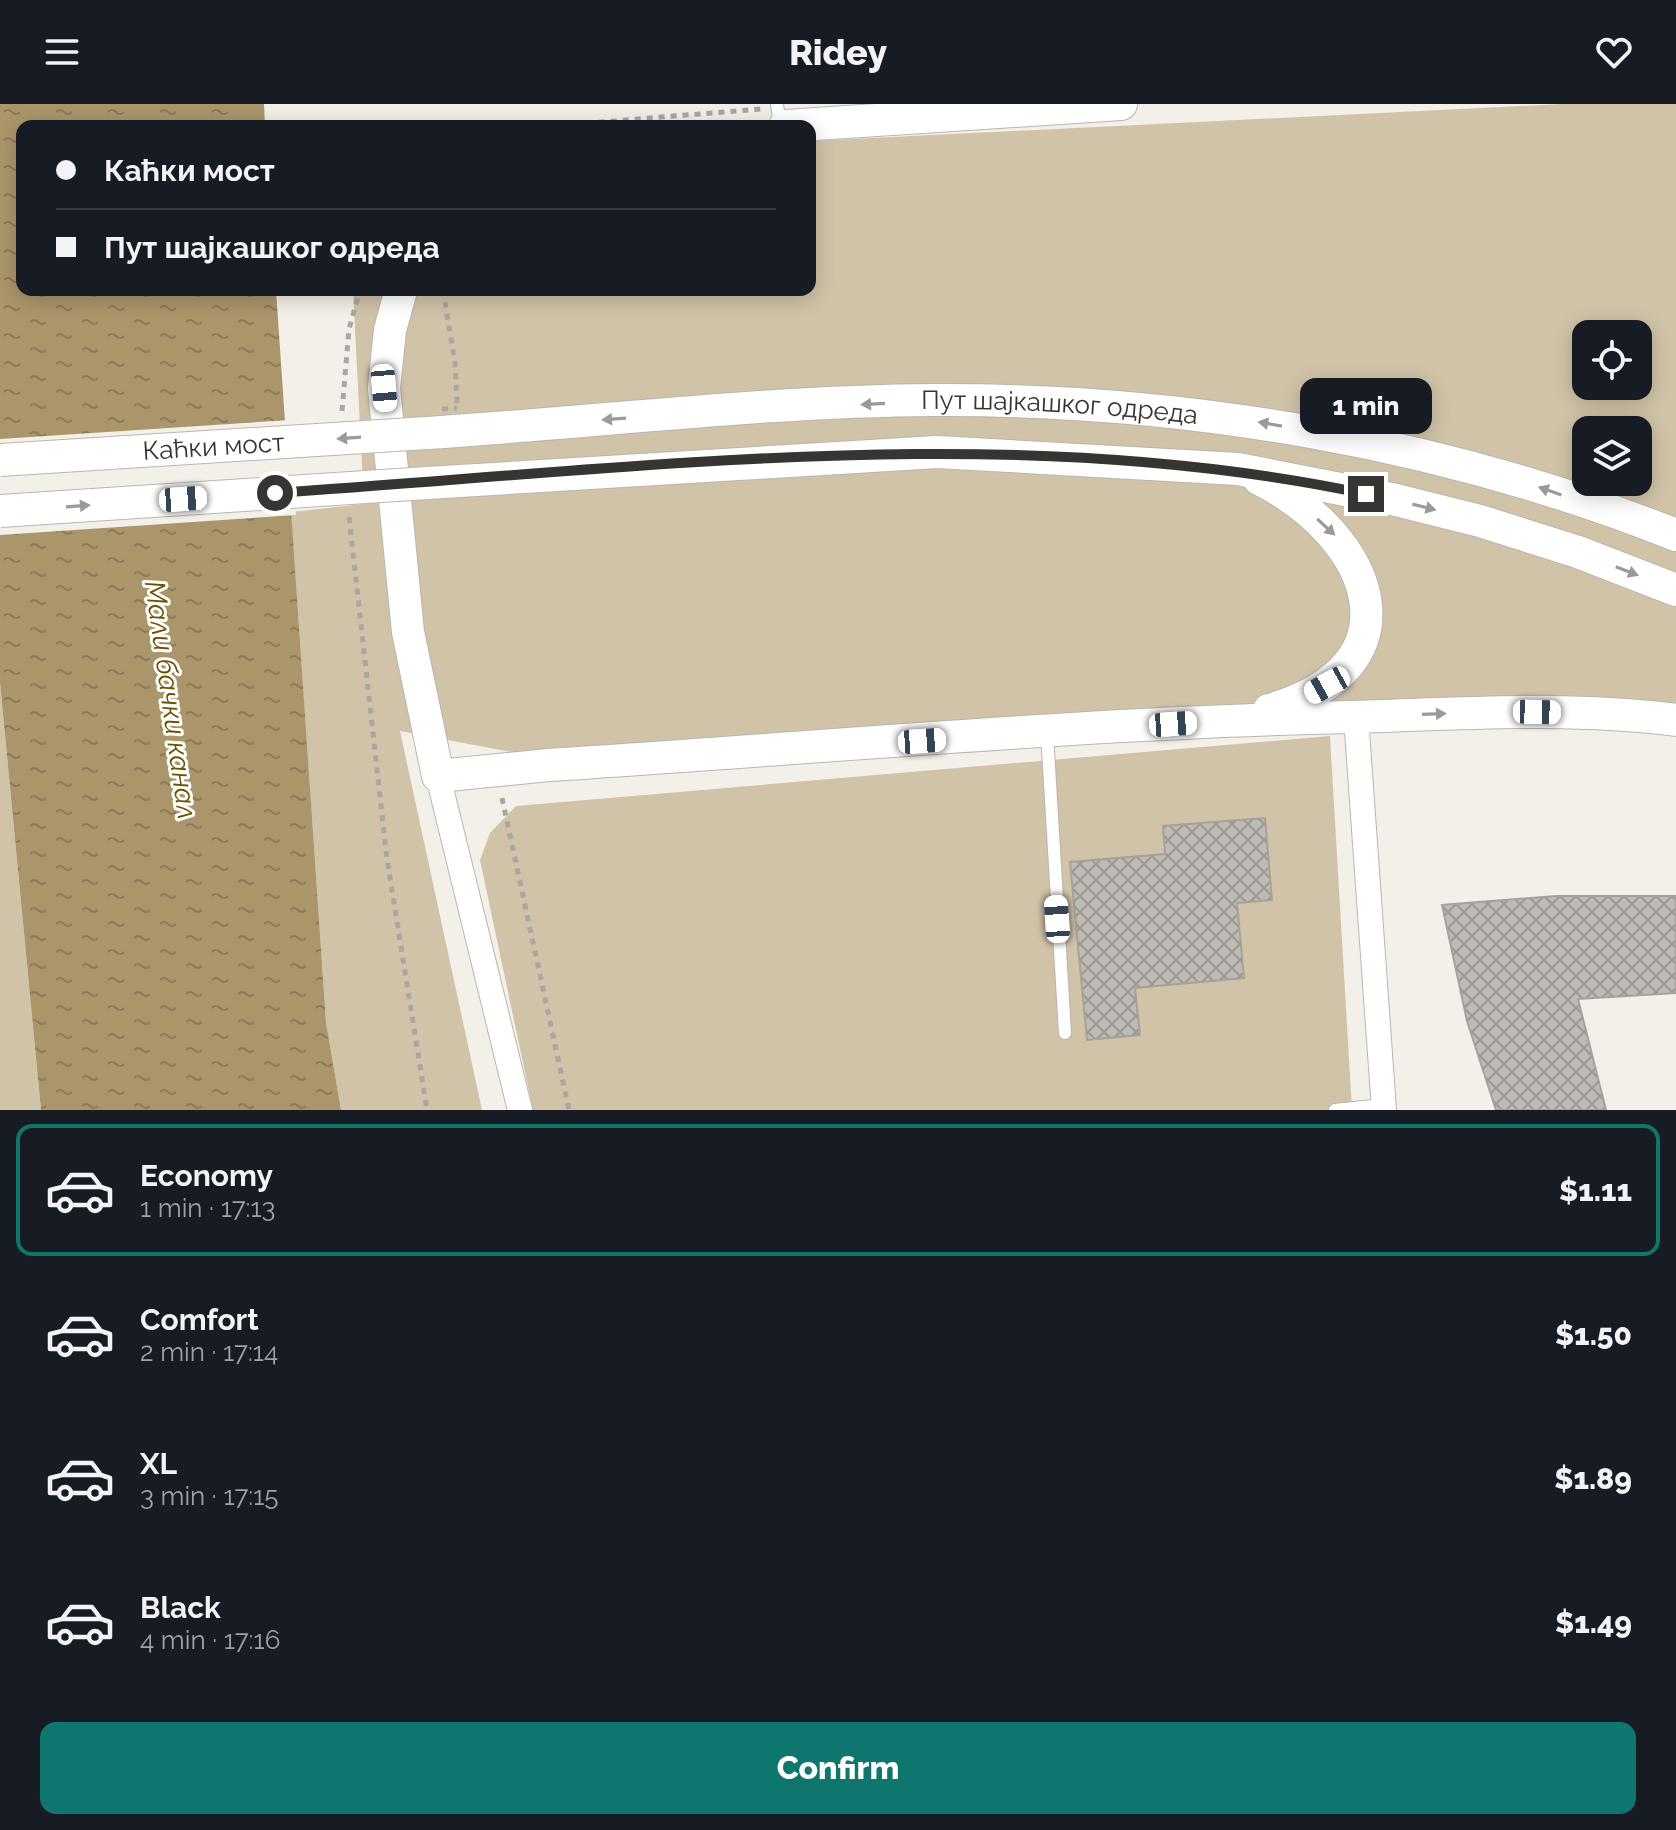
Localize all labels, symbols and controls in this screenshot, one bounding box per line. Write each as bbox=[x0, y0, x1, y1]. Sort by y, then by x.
icon: menu bbox=[40, 30, 84, 74]
icon: heart bbox=[1592, 30, 1636, 74]
text: Ridey bbox=[789, 31, 887, 73]
text: Каћки мост bbox=[104, 153, 275, 188]
text: Пут шајкашког одреда bbox=[104, 230, 440, 265]
map controls bbox=[1572, 320, 1652, 496]
button: locate bbox=[1572, 320, 1652, 400]
car bbox=[370, 363, 398, 413]
callout: 1 min bbox=[1300, 378, 1432, 434]
street label: Пут шајкашког одреда bbox=[921, 385, 1200, 430]
text: 1 min bbox=[1333, 391, 1399, 421]
one-way arrow bbox=[860, 397, 885, 410]
one-way arrow bbox=[601, 413, 626, 426]
button: layers bbox=[1572, 416, 1652, 496]
one-way arrow bbox=[1257, 417, 1282, 430]
street label: Каћки мост bbox=[142, 427, 285, 466]
one-way arrow bbox=[336, 432, 361, 445]
route start bbox=[257, 475, 293, 511]
route end bbox=[1348, 476, 1384, 512]
one-way arrow bbox=[1537, 484, 1561, 496]
car bbox=[158, 485, 208, 513]
one-way arrow bbox=[66, 499, 91, 512]
one-way arrow bbox=[1412, 502, 1437, 514]
one-way arrow bbox=[1316, 517, 1335, 535]
one-way arrow bbox=[1615, 565, 1639, 578]
water label: Мали бачки канал bbox=[138, 579, 204, 821]
car bbox=[1300, 663, 1354, 707]
car bbox=[1513, 700, 1561, 724]
one-way arrow bbox=[1422, 708, 1447, 721]
car bbox=[1148, 710, 1198, 738]
car bbox=[897, 727, 947, 755]
car bbox=[1043, 894, 1071, 944]
icon: car bbox=[44, 1154, 116, 1226]
text: Economy bbox=[140, 1158, 273, 1193]
text: $1.11 bbox=[1559, 1173, 1632, 1208]
text: 1 min · 17:13 bbox=[140, 1193, 275, 1223]
icon: car bbox=[44, 1298, 116, 1370]
text: Comfort bbox=[140, 1302, 259, 1337]
text: $1.50 bbox=[1555, 1317, 1632, 1352]
text: 2 min · 17:14 bbox=[140, 1337, 278, 1367]
icon: car bbox=[44, 1442, 116, 1514]
text: XL bbox=[140, 1446, 177, 1481]
text: $1.89 bbox=[1554, 1461, 1632, 1496]
text: 3 min · 17:15 bbox=[140, 1481, 279, 1511]
icon: car bbox=[44, 1586, 116, 1658]
text: Black bbox=[140, 1590, 221, 1625]
text: $1.49 bbox=[1555, 1605, 1632, 1640]
text: 4 min · 17:16 bbox=[140, 1625, 280, 1655]
button: Confirm bbox=[40, 1722, 1636, 1814]

